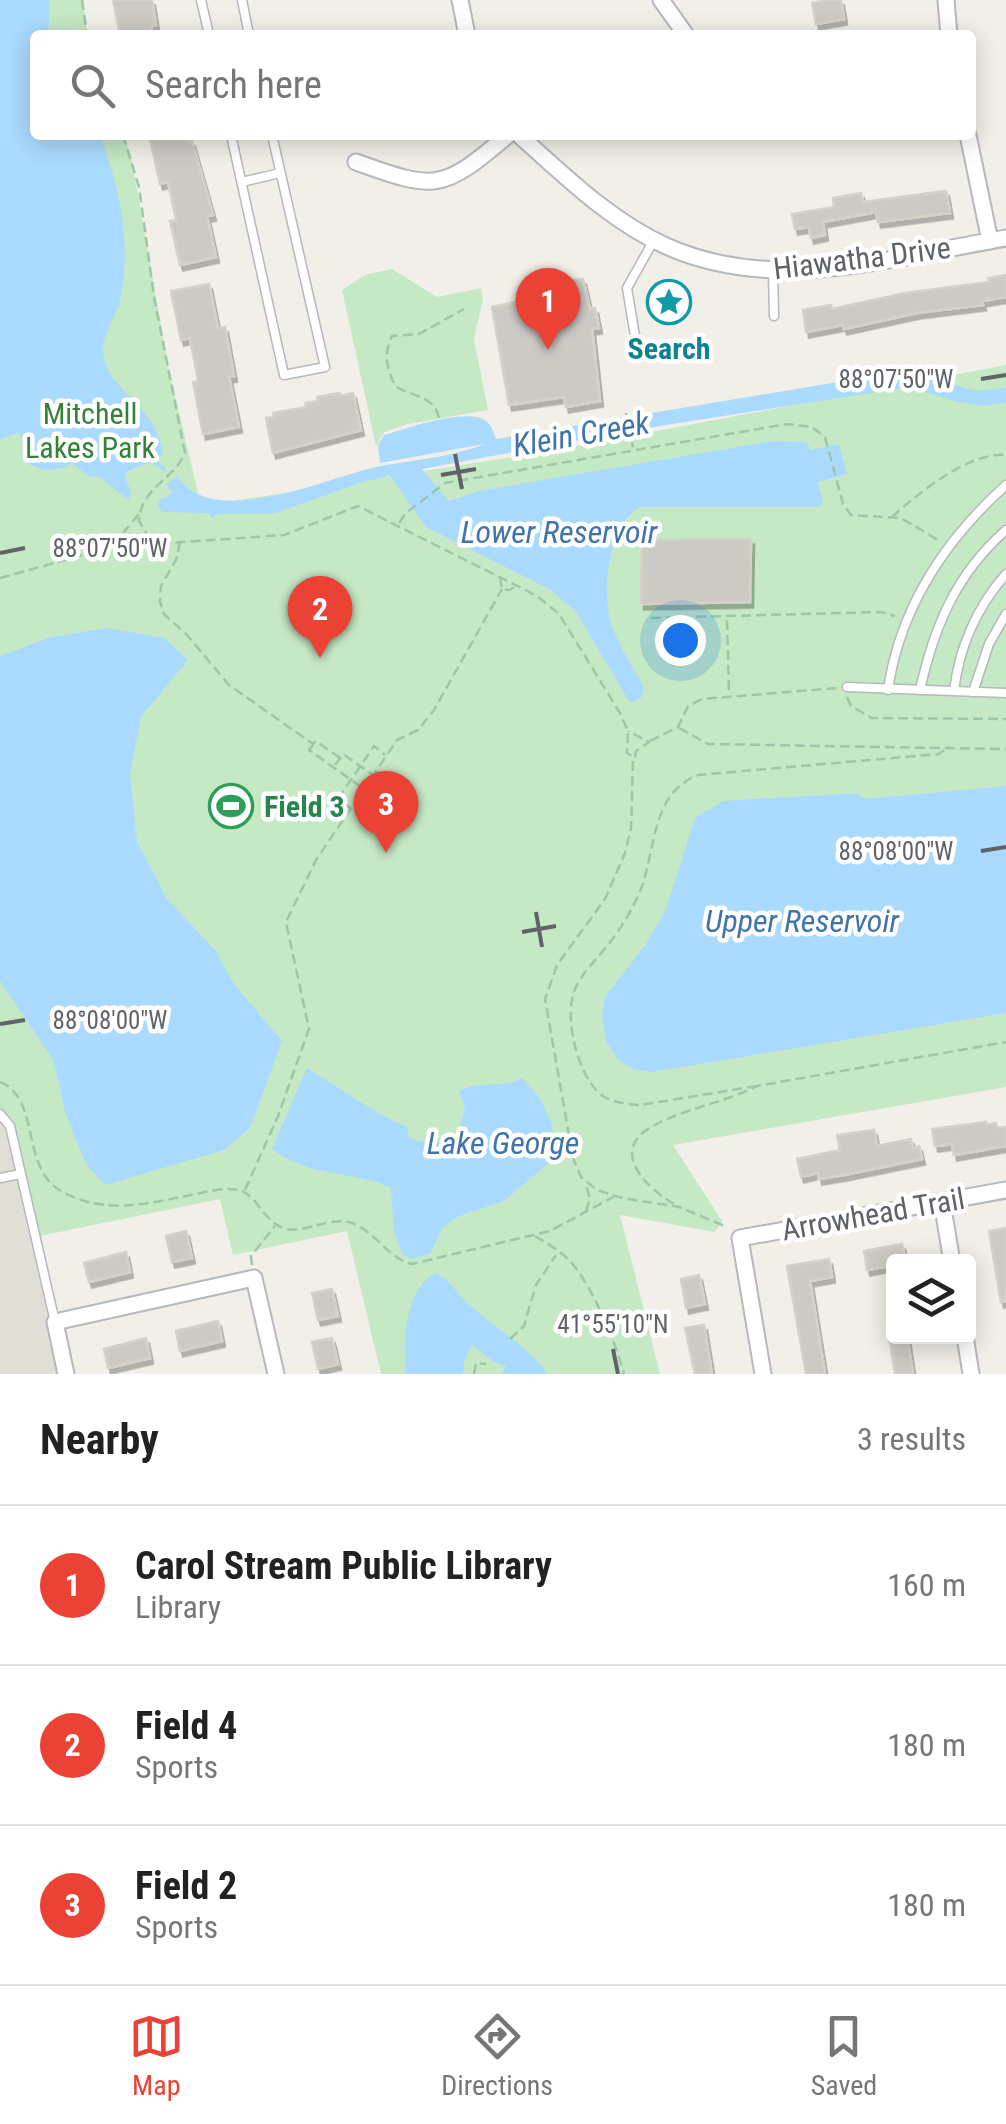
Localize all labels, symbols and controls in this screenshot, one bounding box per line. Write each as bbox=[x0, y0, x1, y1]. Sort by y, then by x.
search box bbox=[30, 30, 976, 140]
icon: search bbox=[65, 58, 120, 113]
text: Search here bbox=[145, 63, 322, 107]
street label: Hiawatha Drive bbox=[771, 230, 953, 286]
pin: 1 bbox=[516, 268, 580, 350]
place icon: Search bbox=[646, 279, 692, 325]
place label: Search bbox=[628, 331, 710, 366]
text: 88°07'50"W bbox=[839, 365, 953, 394]
park label: Mitchell Lakes Park bbox=[25, 396, 155, 465]
water label: Klein Creek bbox=[510, 403, 653, 465]
water label: Lower Reservoir bbox=[461, 513, 659, 551]
text: 88°07'50"W bbox=[53, 534, 167, 563]
pin: 2 bbox=[288, 576, 352, 658]
your location bbox=[655, 615, 706, 666]
pin: 3 bbox=[354, 770, 418, 853]
sports icon: Field 3 bbox=[208, 783, 254, 829]
place label: Field 3 bbox=[264, 789, 345, 824]
text: 88°08'00"W bbox=[839, 837, 953, 866]
water label: Upper Reservoir bbox=[705, 902, 901, 940]
text: 88°08'00"W bbox=[53, 1006, 167, 1035]
water label: Lake George bbox=[427, 1124, 579, 1162]
street label: Arrowhead Trail bbox=[779, 1181, 967, 1247]
map controls bbox=[886, 1254, 976, 1344]
button: layers bbox=[886, 1254, 976, 1344]
text: 41°55'10"N bbox=[557, 1310, 669, 1339]
text: Nearby bbox=[40, 1415, 159, 1464]
text: 3 results bbox=[857, 1420, 966, 1458]
text: Carol Stream Public Library bbox=[135, 1544, 552, 1588]
text: 1 bbox=[64, 1566, 81, 1604]
text: 160 m bbox=[887, 1566, 966, 1604]
text: Library bbox=[135, 1588, 221, 1626]
text: Field 4 bbox=[135, 1704, 237, 1748]
text: 2 bbox=[64, 1726, 81, 1764]
text: 180 m bbox=[887, 1726, 966, 1764]
text: Sports bbox=[135, 1748, 218, 1786]
text: Field 2 bbox=[135, 1864, 237, 1908]
text: 3 bbox=[64, 1886, 81, 1924]
text: 180 m bbox=[887, 1886, 966, 1924]
text: Sports bbox=[135, 1908, 218, 1946]
tab: Map bbox=[129, 2009, 184, 2102]
tab: Directions bbox=[441, 2009, 553, 2102]
tab: Saved bbox=[811, 2009, 877, 2102]

